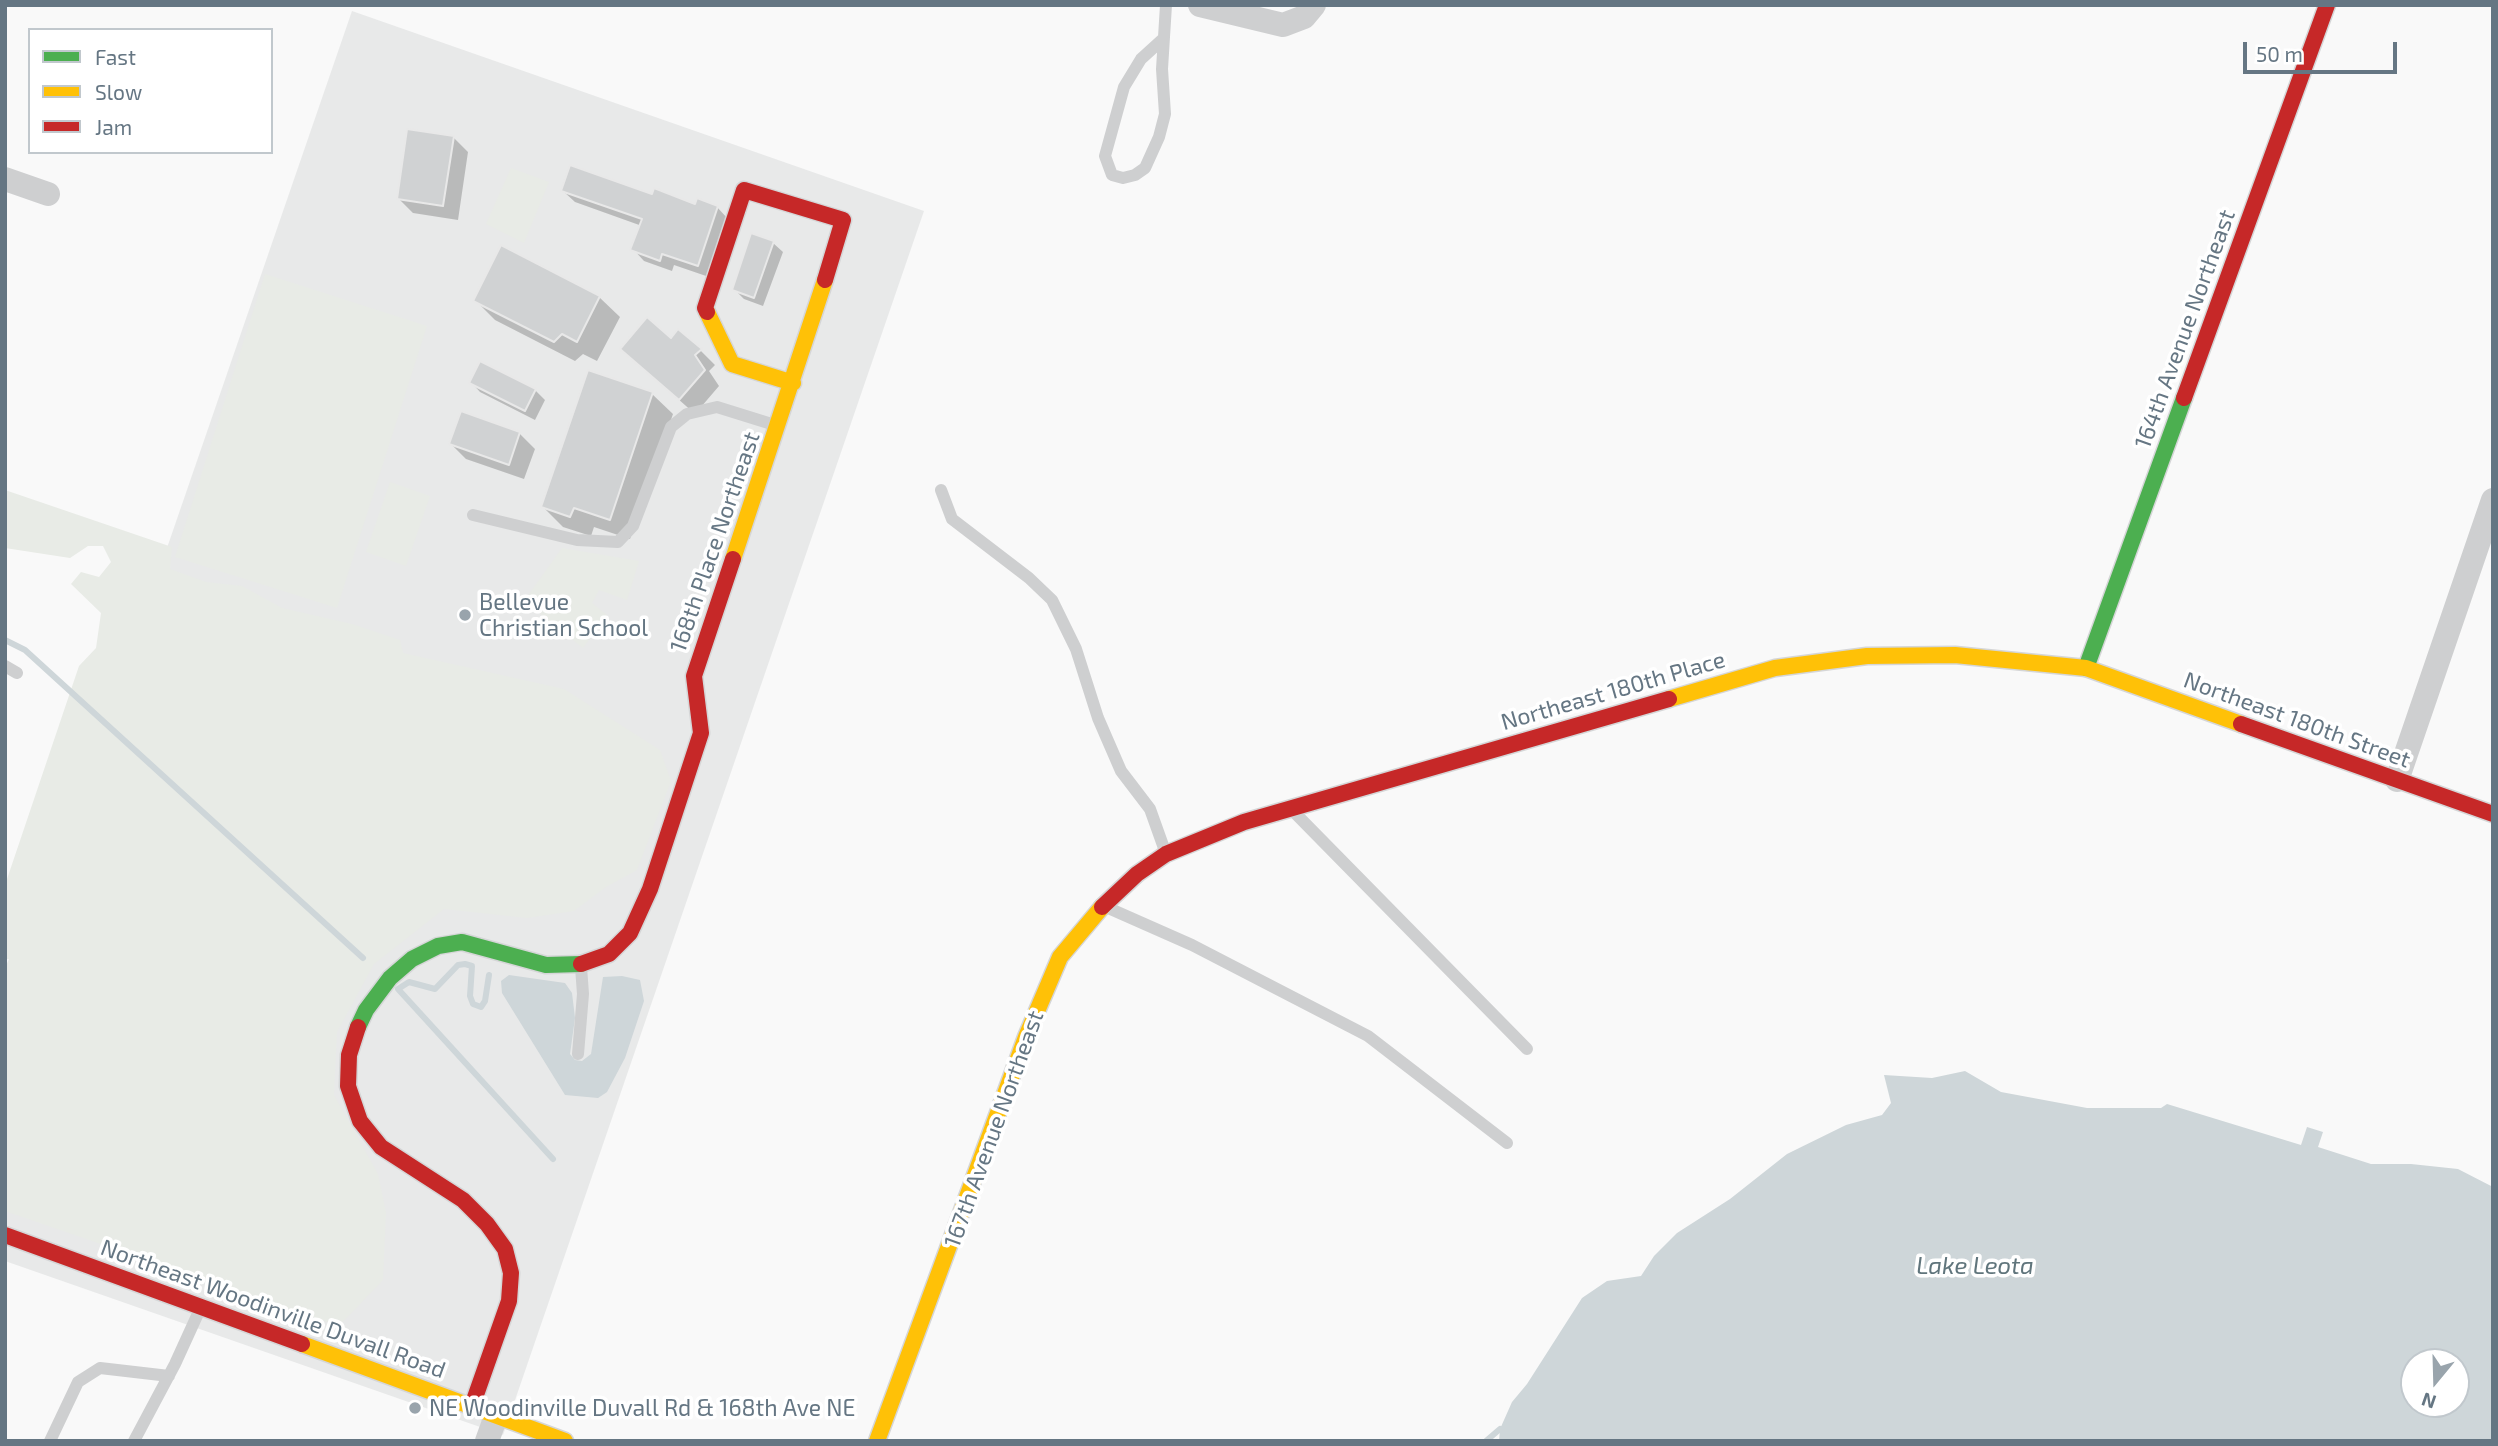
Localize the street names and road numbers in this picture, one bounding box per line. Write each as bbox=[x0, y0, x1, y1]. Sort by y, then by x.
street label: 164th Avenue Northeast bbox=[2129, 206, 2241, 452]
street label: 168th Place Northeast bbox=[664, 428, 766, 656]
street label: Northeast 180th Place bbox=[1498, 646, 1728, 736]
street label: Northeast 180th Street bbox=[2180, 666, 2414, 774]
street label: 167th Avenue Northeast bbox=[938, 1007, 1050, 1251]
street label: Northeast Woodinville Duvall Road bbox=[97, 1234, 449, 1384]

